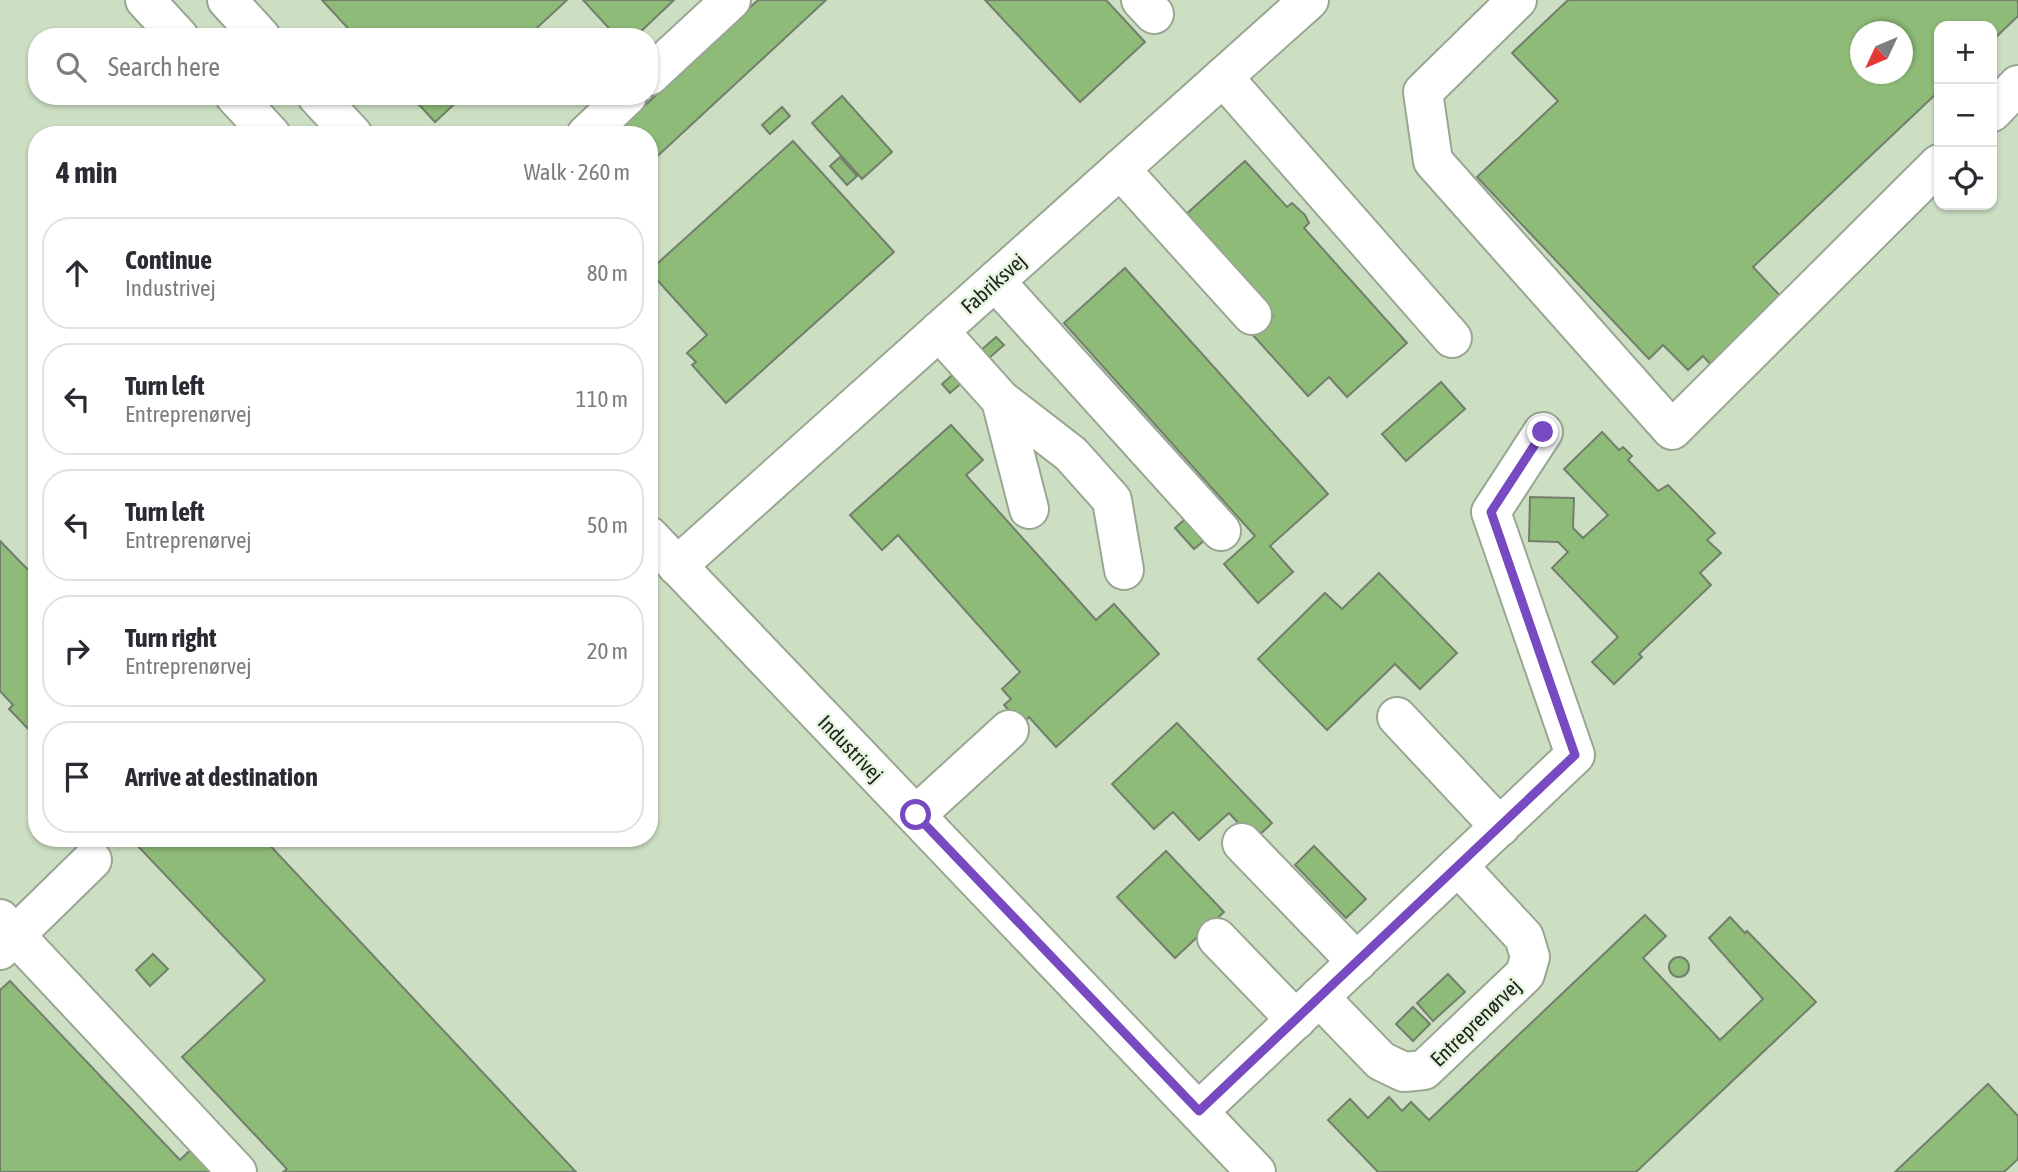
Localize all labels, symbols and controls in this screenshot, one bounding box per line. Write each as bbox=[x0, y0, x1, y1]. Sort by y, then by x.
north arrow bbox=[1850, 21, 1913, 84]
map controls bbox=[1934, 21, 1997, 210]
button: + bbox=[1934, 21, 1997, 84]
search box bbox=[28, 28, 658, 105]
icon: search bbox=[52, 48, 90, 86]
text: Search here bbox=[108, 52, 220, 82]
button: − bbox=[1934, 84, 1997, 147]
button: locate bbox=[1934, 147, 1997, 210]
text: 4 min bbox=[56, 155, 117, 189]
text: Walk · 260 m bbox=[524, 159, 630, 185]
text: Continue bbox=[125, 245, 212, 275]
street label: Fabriksvej bbox=[956, 248, 1030, 318]
icon: ahead bbox=[58, 254, 96, 292]
text: 80 m bbox=[587, 260, 628, 286]
text: Industrivej bbox=[125, 275, 216, 301]
text: Turn left bbox=[125, 371, 205, 401]
icon: left bbox=[58, 380, 96, 418]
text: 110 m bbox=[576, 386, 628, 412]
text: Entreprenørvej bbox=[125, 401, 252, 427]
route end bbox=[1527, 416, 1558, 447]
text: Turn left bbox=[125, 497, 205, 527]
icon: left bbox=[58, 506, 96, 544]
text: 50 m bbox=[587, 512, 628, 538]
text: Entreprenørvej bbox=[125, 527, 252, 553]
text: Turn right bbox=[125, 623, 216, 653]
icon: right bbox=[58, 632, 96, 670]
text: 20 m bbox=[587, 638, 628, 664]
text: Entreprenørvej bbox=[125, 653, 252, 679]
street label: Industrivej bbox=[814, 710, 888, 786]
icon: arrive bbox=[58, 758, 96, 796]
text: Arrive at destination bbox=[125, 762, 318, 792]
route start bbox=[900, 799, 931, 830]
street label: Entreprenørvej bbox=[1425, 973, 1525, 1071]

